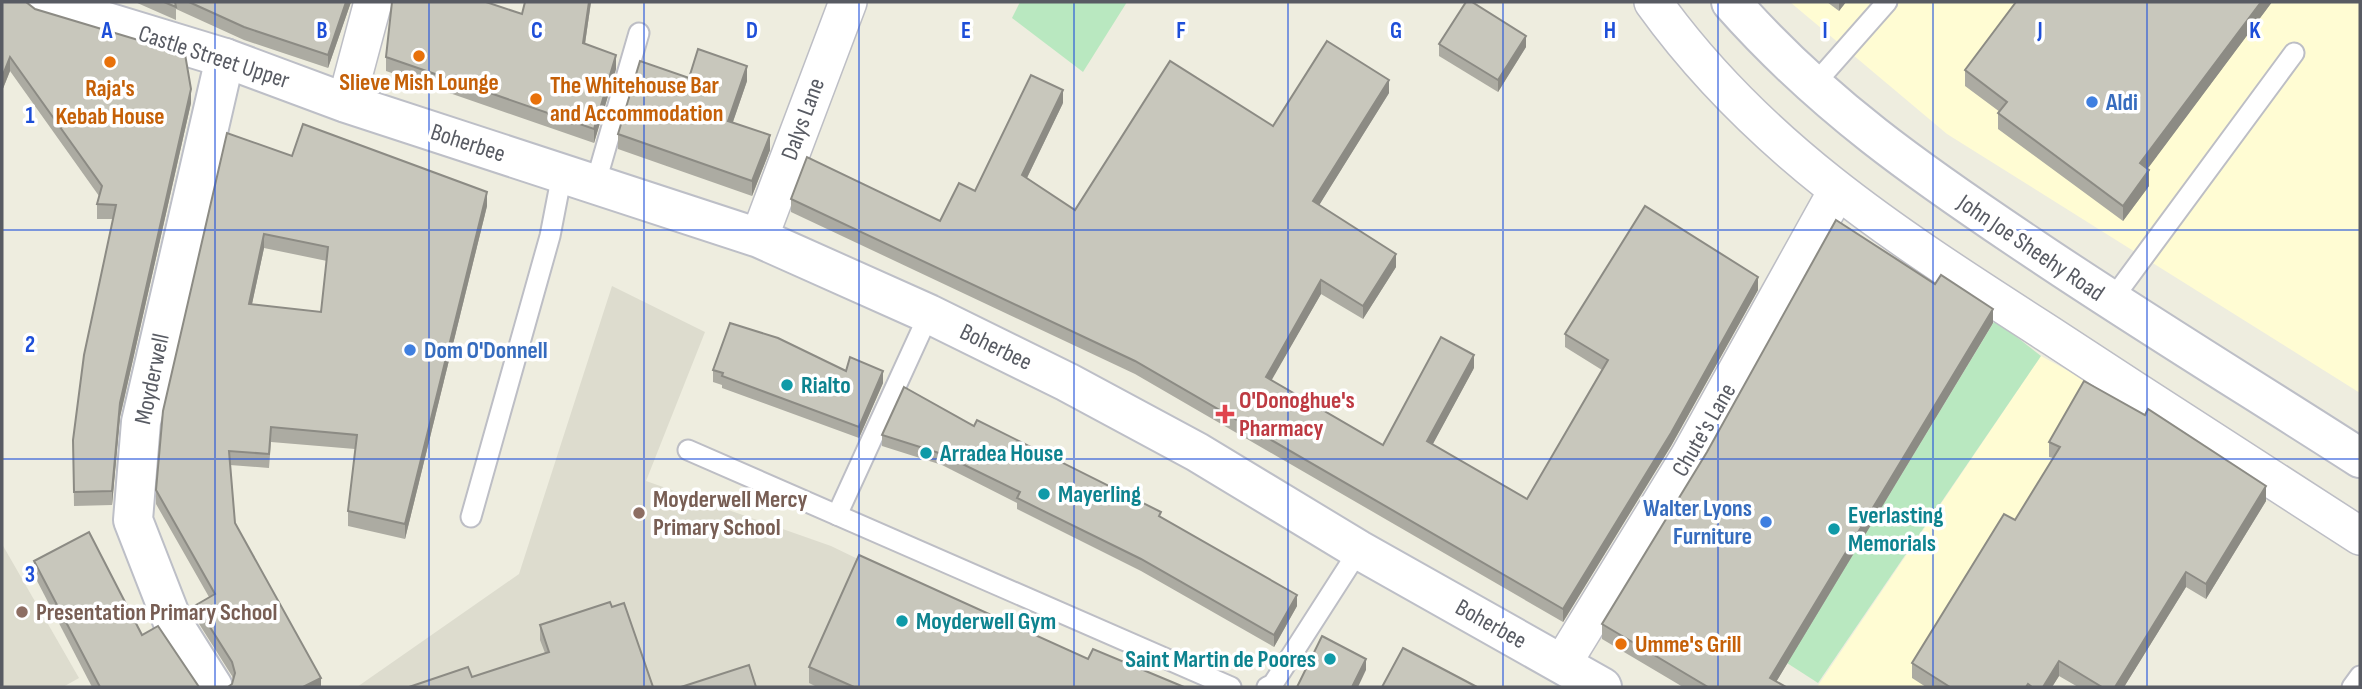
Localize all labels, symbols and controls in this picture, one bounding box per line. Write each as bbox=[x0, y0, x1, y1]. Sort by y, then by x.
text: A bbox=[101, 17, 114, 45]
text: B bbox=[317, 17, 328, 45]
text: C bbox=[531, 17, 543, 45]
text: D bbox=[746, 17, 758, 45]
text: E bbox=[961, 17, 971, 45]
text: F bbox=[1176, 17, 1186, 45]
text: G bbox=[1390, 17, 1402, 45]
text: H bbox=[1604, 17, 1616, 45]
text: I bbox=[1822, 17, 1828, 45]
text: J bbox=[2036, 17, 2043, 45]
text: K bbox=[2249, 17, 2261, 45]
street label: Castle Street Upper bbox=[135, 19, 293, 95]
marker: Slieve Mish Lounge bbox=[411, 48, 427, 64]
marker: Raja's Kebab House bbox=[102, 54, 118, 70]
place label: Slieve Mish Lounge bbox=[339, 68, 499, 97]
place label: The Whitehouse Bar and Accommodation bbox=[550, 71, 723, 128]
place label: Raja's Kebab House bbox=[55, 74, 165, 131]
street label: Dalys Lane bbox=[775, 74, 831, 164]
place label: Aldi bbox=[2105, 88, 2138, 117]
marker: The Whitehouse Bar and Accommodation bbox=[528, 91, 544, 107]
marker: Aldi bbox=[2084, 94, 2100, 110]
text: 1 bbox=[25, 102, 35, 130]
street label: Boherbee bbox=[427, 117, 509, 169]
street label: John Joe Sheehy Road bbox=[1951, 188, 2110, 308]
street label: Boherbee bbox=[955, 317, 1037, 377]
text: 2 bbox=[25, 331, 35, 359]
street label: Moyderwell bbox=[128, 331, 176, 427]
place label: Dom O'Donnell bbox=[424, 336, 548, 365]
marker: Dom O'Donnell bbox=[402, 342, 418, 358]
place label: Rialto bbox=[801, 371, 851, 400]
marker: Rialto bbox=[779, 377, 795, 393]
street label: Chute's Lane bbox=[1666, 378, 1742, 482]
place label: O'Donoghue's Pharmacy bbox=[1239, 386, 1355, 443]
marker: O'Donoghue's Pharmacy bbox=[1217, 406, 1233, 422]
place label: Arradea House bbox=[939, 439, 1064, 468]
marker: Arradea House bbox=[918, 445, 934, 461]
place label: Mayerling bbox=[1058, 480, 1141, 509]
place label: Moyderwell Mercy Primary School bbox=[653, 485, 807, 542]
marker: Mayerling bbox=[1036, 486, 1052, 502]
place label: Walter Lyons Furniture bbox=[1643, 494, 1752, 551]
place label: Everlasting Memorials bbox=[1848, 501, 1943, 558]
marker: Moyderwell Mercy Primary School bbox=[631, 505, 647, 521]
marker: Walter Lyons Furniture bbox=[1758, 514, 1774, 530]
marker: Everlasting Memorials bbox=[1826, 521, 1842, 537]
text: 3 bbox=[25, 561, 35, 589]
street label: Boherbee bbox=[1450, 593, 1532, 655]
place label: Presentation Primary School bbox=[36, 598, 277, 627]
marker: Presentation Primary School bbox=[14, 604, 30, 620]
place label: Moyderwell Gym bbox=[916, 607, 1056, 636]
marker: Moyderwell Gym bbox=[894, 613, 910, 629]
place label: Umme's Grill bbox=[1635, 630, 1742, 659]
marker: Umme's Grill bbox=[1613, 636, 1629, 652]
place label: Saint Martin de Poores bbox=[1125, 645, 1316, 674]
marker: Saint Martin de Poores bbox=[1322, 651, 1338, 667]

